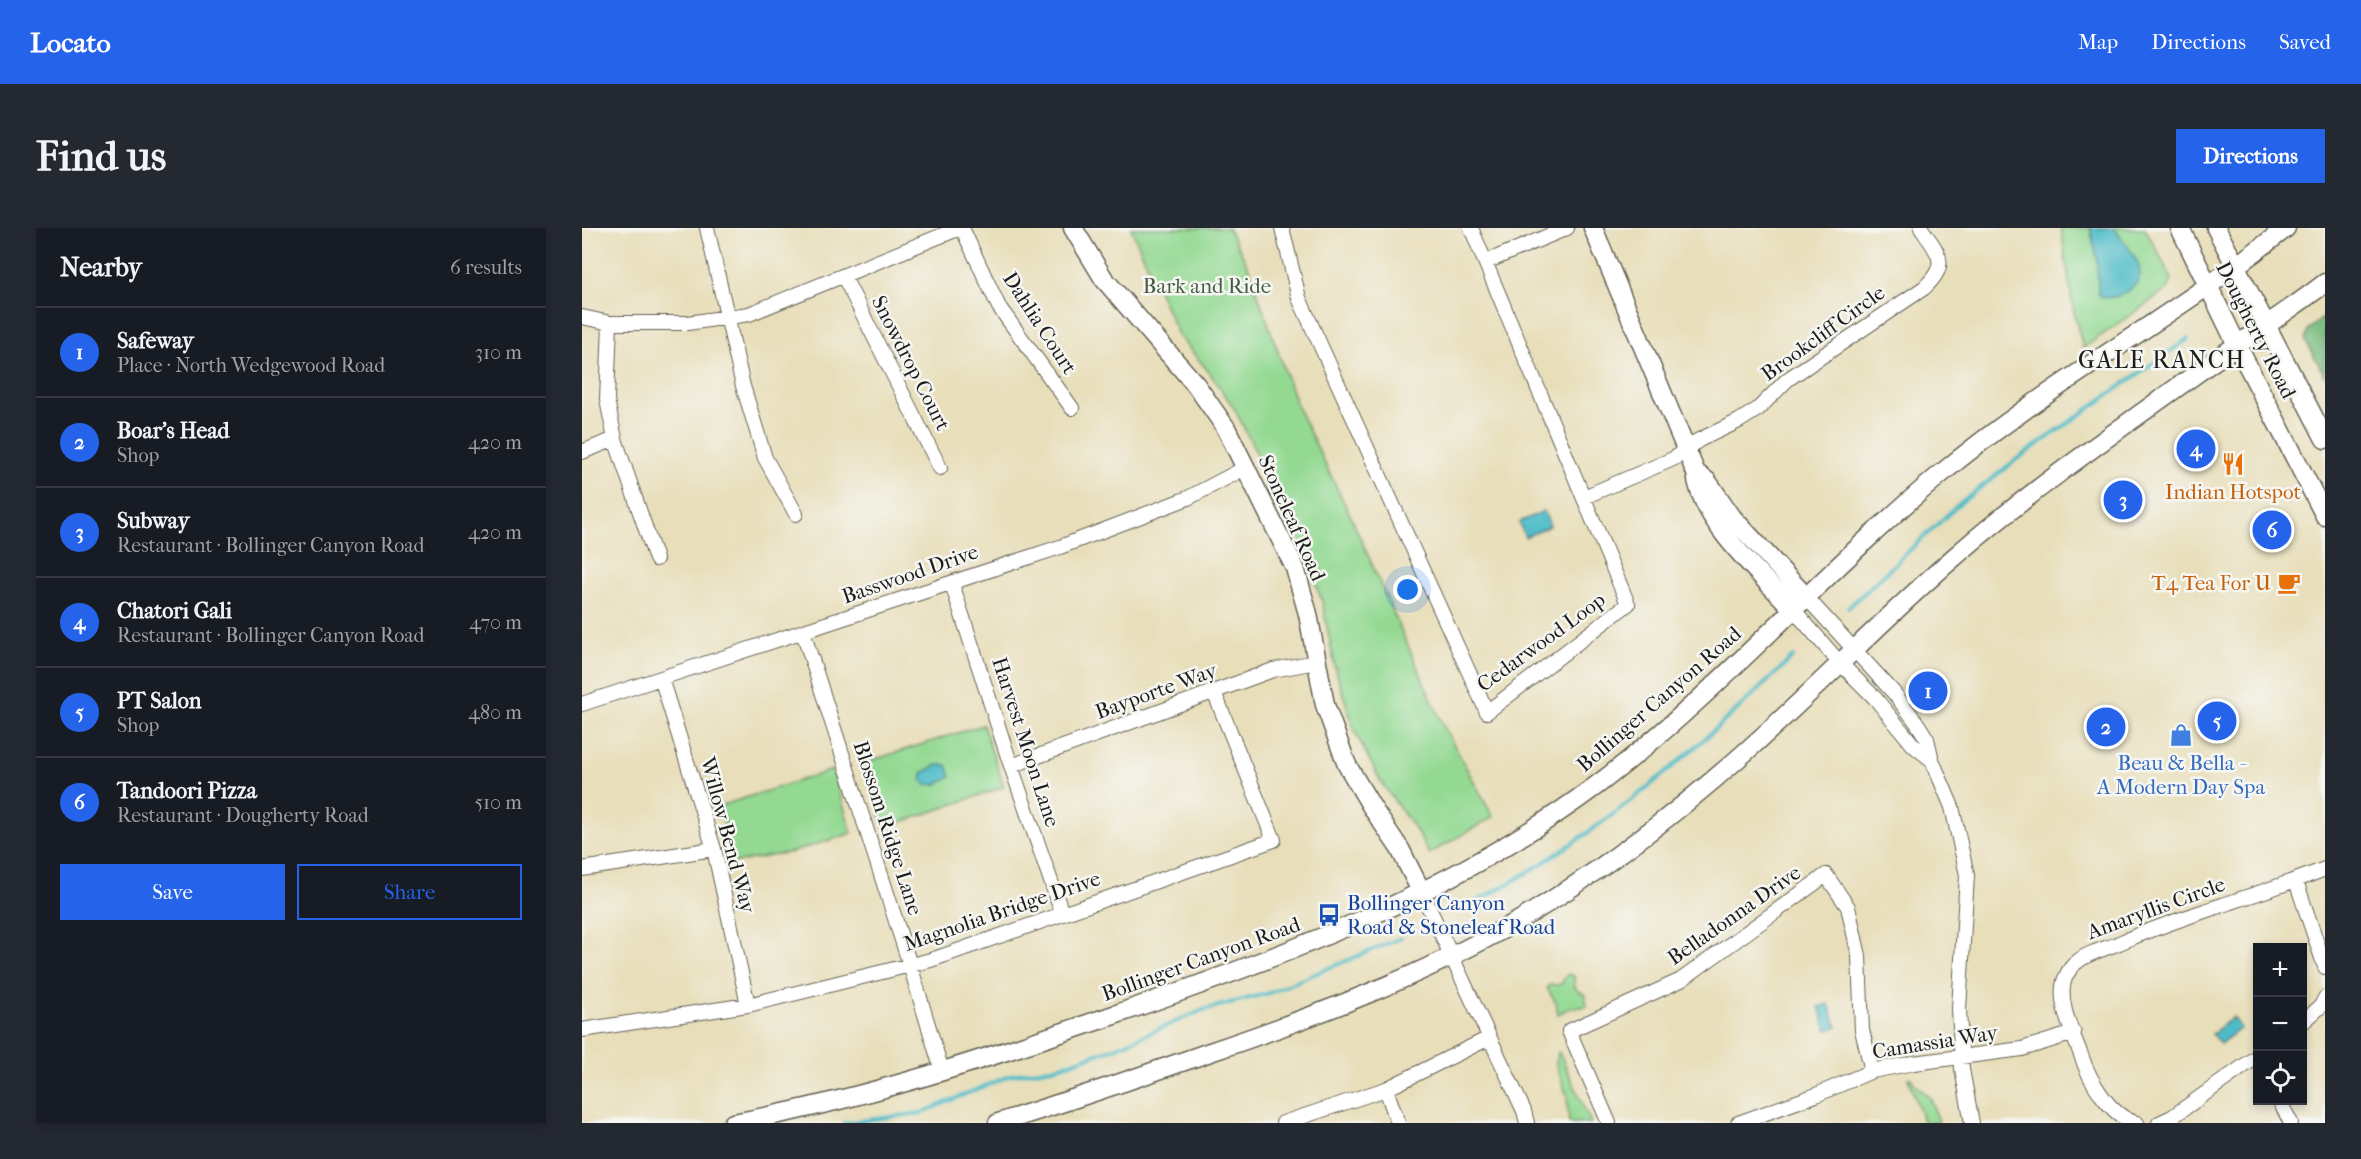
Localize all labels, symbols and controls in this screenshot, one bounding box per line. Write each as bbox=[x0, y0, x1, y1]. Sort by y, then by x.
text: Locato bbox=[30, 26, 111, 59]
text: Map bbox=[2078, 30, 2118, 54]
text: Directions bbox=[2151, 30, 2246, 54]
text: Saved bbox=[2279, 30, 2331, 54]
button: Directions bbox=[2176, 129, 2325, 183]
text: Find us bbox=[36, 132, 166, 181]
text: Nearby bbox=[60, 252, 142, 283]
text: 6 results bbox=[450, 256, 522, 279]
street label: Dougherty Road bbox=[2211, 257, 2301, 403]
street label: Dahlia Court bbox=[998, 267, 1082, 379]
park label: Bark and Ride bbox=[1143, 274, 1271, 298]
street label: Brookcliff Circle bbox=[1757, 280, 1889, 386]
street label: Snowdrop Court bbox=[867, 292, 956, 435]
text: Safeway bbox=[117, 328, 194, 354]
text: 1 bbox=[76, 341, 83, 364]
text: 310 m bbox=[475, 341, 522, 364]
district label: GALE RANCH bbox=[2078, 346, 2246, 374]
text: Place · North Wedgewood Road bbox=[117, 354, 385, 377]
text: Boar's Head bbox=[117, 418, 230, 444]
pin: 4 bbox=[2176, 426, 2216, 472]
text: 2 bbox=[74, 431, 85, 454]
text: 420 m bbox=[468, 431, 522, 454]
text: Shop bbox=[117, 444, 159, 467]
street label: Stoneleaf Road bbox=[1254, 451, 1331, 585]
restaurant icon: Indian Hotspot bbox=[2220, 451, 2246, 477]
pin: 3 bbox=[2104, 478, 2142, 522]
place label: Indian Hotspot bbox=[2165, 480, 2301, 504]
text: Subway bbox=[117, 508, 189, 534]
pin: 6 bbox=[2252, 508, 2292, 552]
text: 3 bbox=[75, 521, 84, 544]
text: 420 m bbox=[468, 521, 522, 544]
text: Restaurant · Bollinger Canyon Road bbox=[117, 534, 424, 557]
street label: Basswood Drive bbox=[839, 539, 981, 609]
cafe icon: T4 Tea For U bbox=[2276, 570, 2302, 596]
place label: T4 Tea For U bbox=[2152, 571, 2272, 595]
your location bbox=[1393, 575, 1422, 604]
street label: Cedarwood Loop bbox=[1472, 587, 1610, 697]
text: Chatori Gali bbox=[117, 598, 232, 624]
text: 4 bbox=[74, 611, 85, 634]
text: 470 m bbox=[469, 611, 522, 634]
street label: Bollinger Canyon Road bbox=[1572, 621, 1746, 777]
text: Restaurant · Bollinger Canyon Road bbox=[117, 624, 424, 647]
street label: Harvest Moon Lane bbox=[987, 654, 1065, 830]
street label: Bayporte Way bbox=[1092, 658, 1221, 724]
pin: 1 bbox=[1908, 668, 1948, 714]
text: PT Salon bbox=[117, 688, 201, 714]
pin: 5 bbox=[2198, 698, 2236, 744]
text: 5 bbox=[75, 701, 84, 724]
text: 480 m bbox=[468, 701, 522, 724]
pin: 2 bbox=[2086, 704, 2126, 750]
text: Shop bbox=[117, 714, 159, 737]
shop icon: Beau & Bella - A Modern Day Spa bbox=[2168, 722, 2194, 748]
street label: Blossom Ridge Lane bbox=[849, 738, 927, 918]
place label: Beau & Bella - A Modern Day Spa bbox=[2096, 751, 2265, 799]
street label: Willow Bend Way bbox=[695, 753, 761, 916]
text: Tandoori Pizza bbox=[117, 778, 257, 804]
text: 6 bbox=[74, 791, 85, 814]
text: 510 m bbox=[474, 791, 522, 814]
text: Restaurant · Dougherty Road bbox=[117, 804, 369, 827]
street label: Belladonna Drive bbox=[1663, 860, 1805, 970]
button: Save bbox=[60, 864, 285, 920]
button: Share bbox=[297, 864, 522, 920]
street label: Magnolia Bridge Drive bbox=[900, 866, 1104, 956]
street label: Amaryllis Circle bbox=[2083, 872, 2228, 944]
place label: Bollinger Canyon Road & Stoneleaf Road bbox=[1347, 891, 1556, 939]
bus stop icon: Bollinger Canyon Road & Stoneleaf Road bbox=[1316, 902, 1342, 928]
street label: Bollinger Canyon Road bbox=[1099, 912, 1304, 1006]
map controls bbox=[2253, 943, 2307, 1105]
button: + bbox=[2253, 943, 2307, 997]
button: − bbox=[2253, 997, 2307, 1051]
street label: Camassia Way bbox=[1871, 1020, 2000, 1064]
button: locate bbox=[2253, 1051, 2307, 1105]

